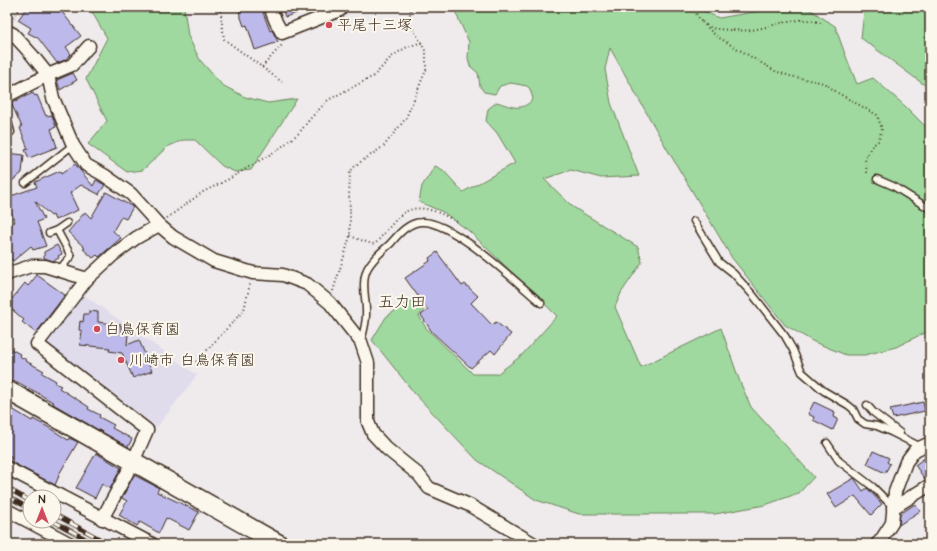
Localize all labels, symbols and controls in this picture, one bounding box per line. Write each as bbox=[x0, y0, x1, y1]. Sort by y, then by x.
place label: 平尾十三塚 bbox=[337, 15, 412, 36]
marker: 平尾十三塚 bbox=[324, 20, 334, 30]
district label: 五力田 bbox=[378, 291, 426, 313]
place label: 白鳥保育園 bbox=[105, 319, 180, 340]
marker: 白鳥保育園 bbox=[92, 324, 102, 334]
place label: 川崎市 白鳥保育園 bbox=[129, 350, 255, 371]
marker: 川崎市 白鳥保育園 bbox=[116, 355, 126, 365]
north arrow bbox=[22, 489, 62, 529]
text: N bbox=[39, 492, 46, 507]

